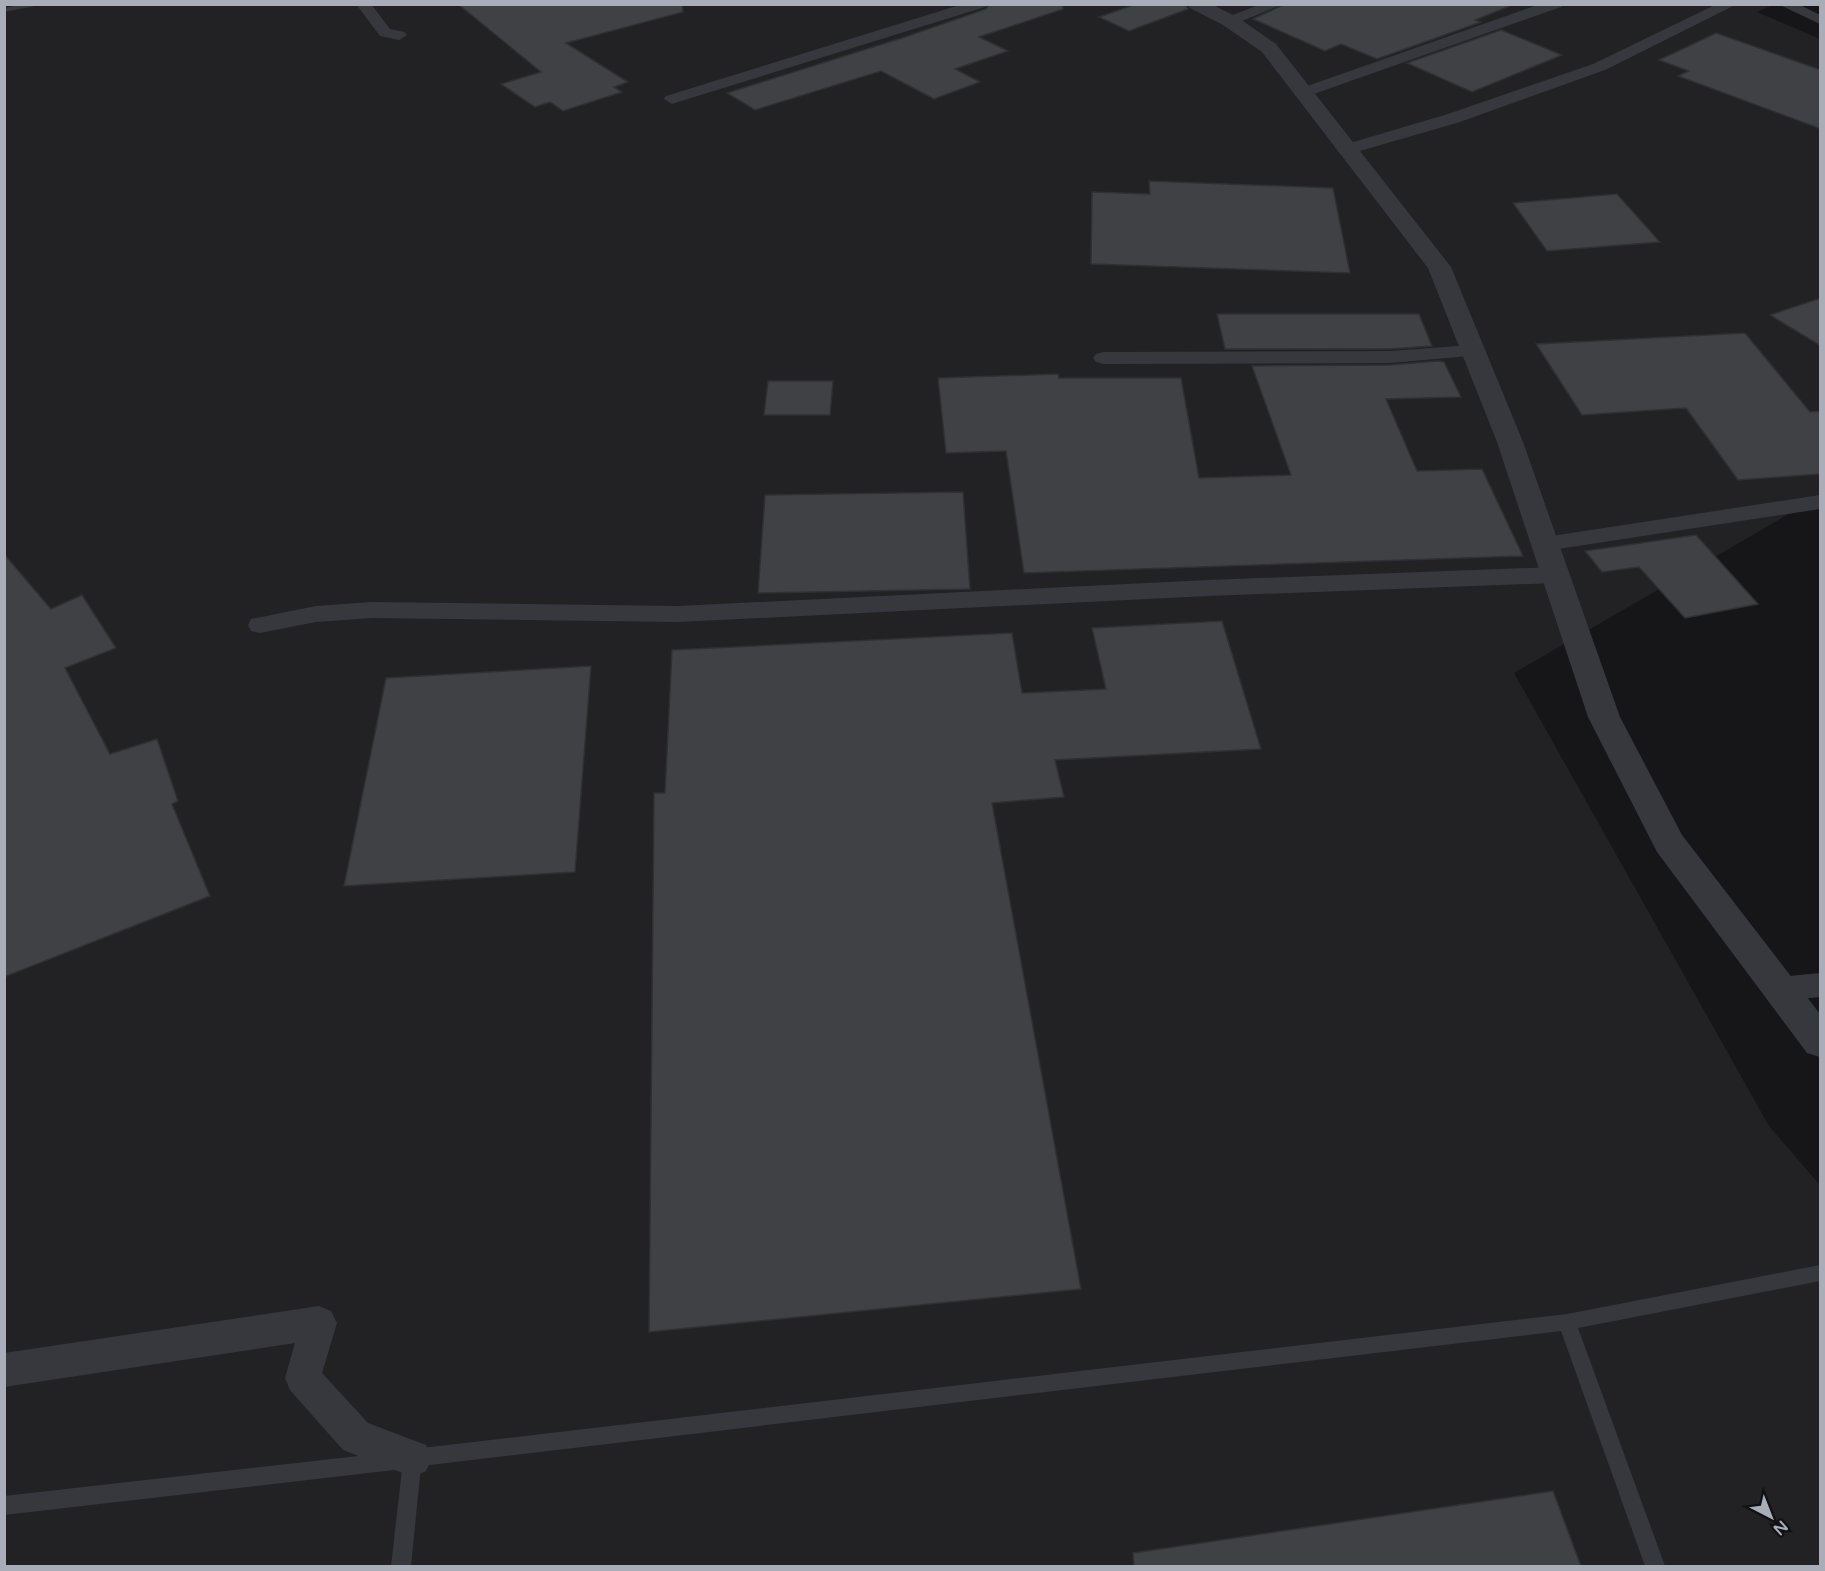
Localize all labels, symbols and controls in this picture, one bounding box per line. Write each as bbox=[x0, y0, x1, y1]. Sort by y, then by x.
north arrow bbox=[1741, 1487, 1801, 1547]
text: N bbox=[1769, 1516, 1792, 1539]

